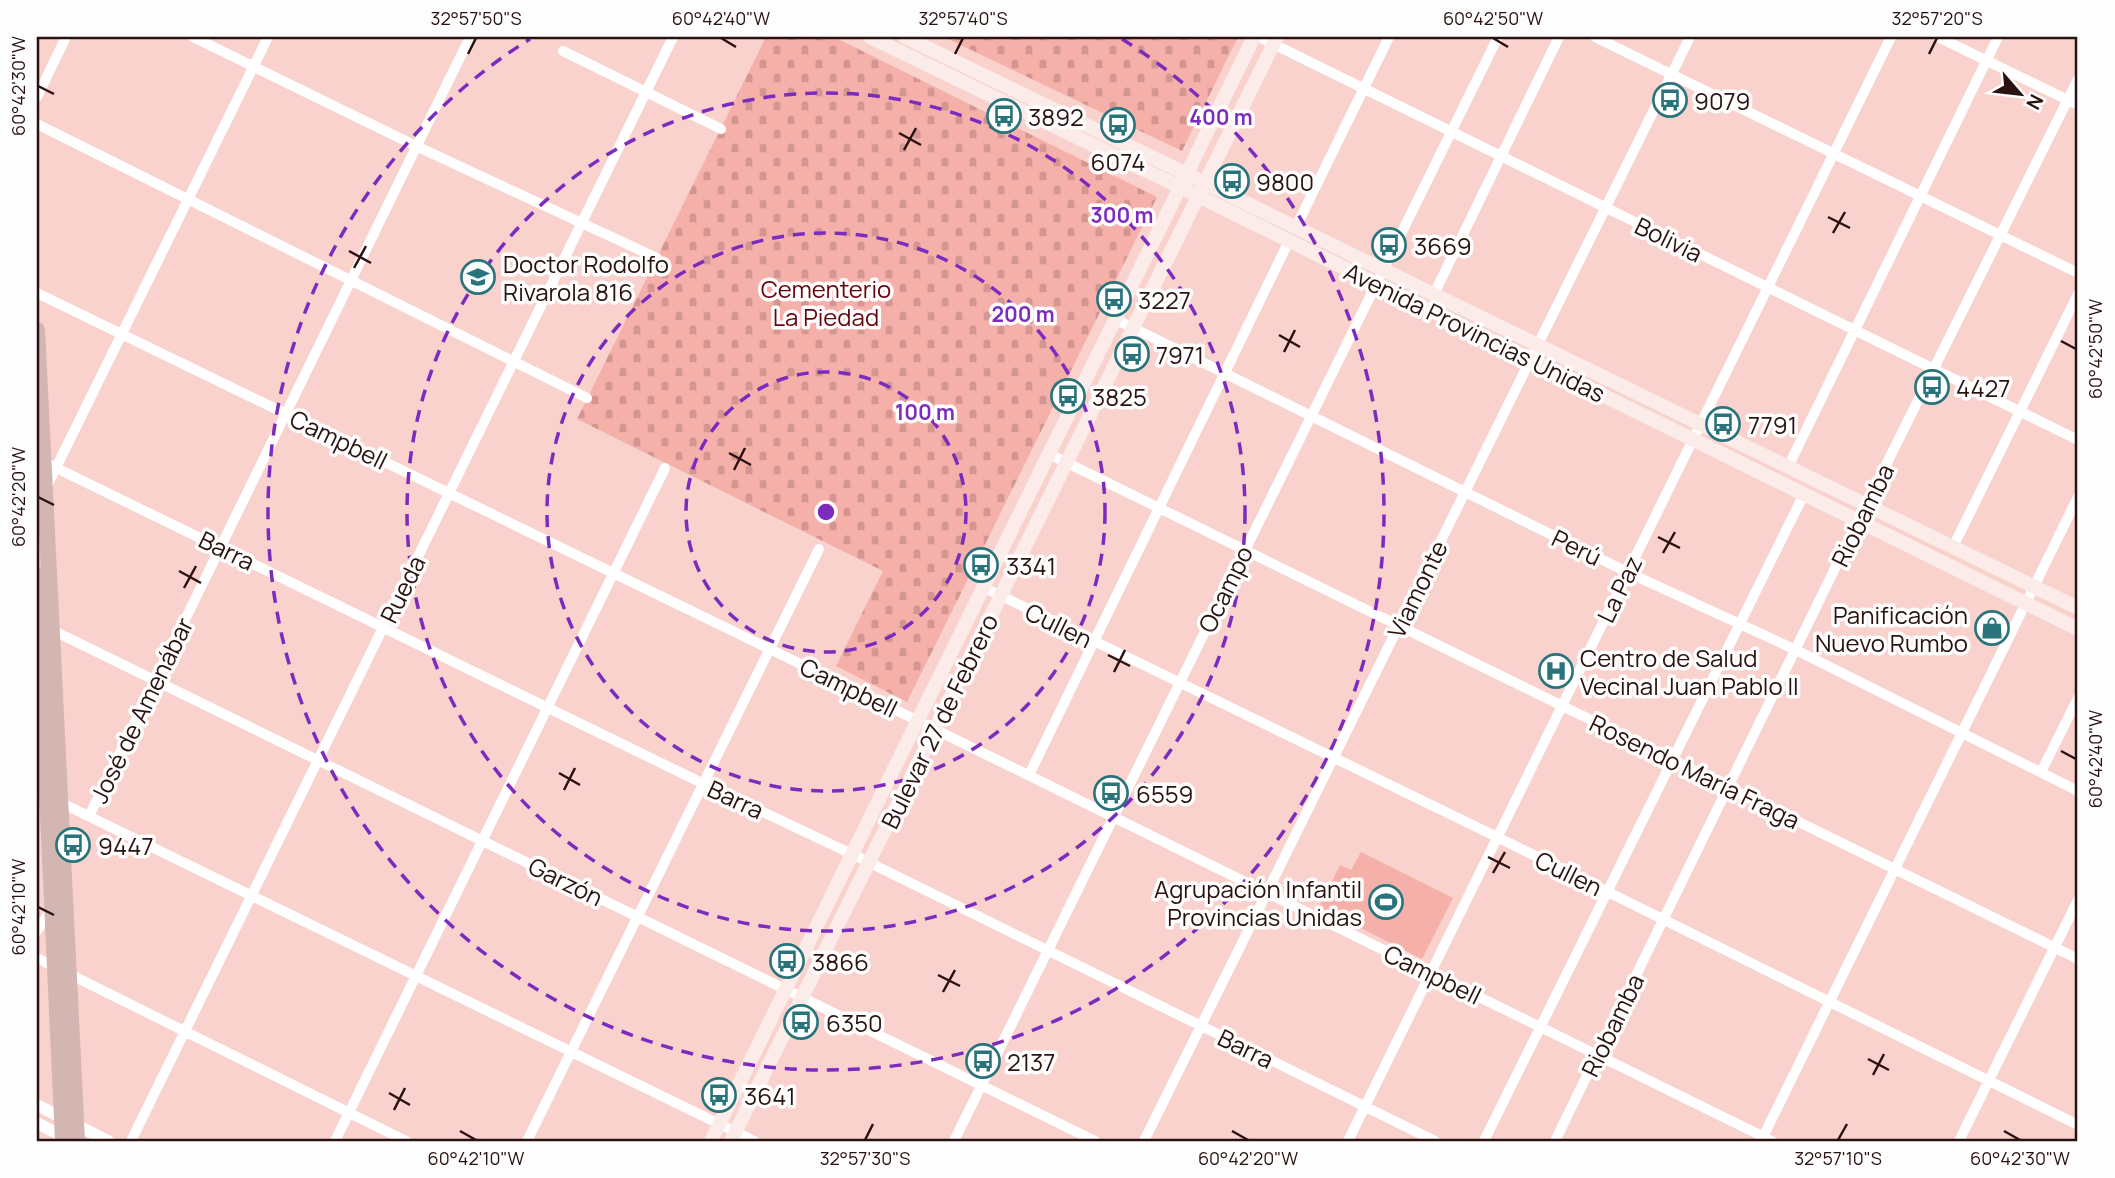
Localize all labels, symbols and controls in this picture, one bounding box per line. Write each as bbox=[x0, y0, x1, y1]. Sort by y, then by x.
text: 32°57'50"S bbox=[430, 6, 522, 30]
text: 60°42'40"W bbox=[672, 6, 770, 30]
text: 32°57'40"S bbox=[918, 6, 1008, 30]
text: 60°42'50"W bbox=[1443, 6, 1543, 30]
text: 32°57'20"S bbox=[1892, 6, 1982, 30]
text: 60°42'30"W bbox=[6, 36, 30, 136]
north arrow bbox=[1986, 60, 2056, 130]
bus stop icon: 9079 bbox=[1651, 81, 1689, 119]
place label: 9079 bbox=[1694, 84, 1750, 117]
text: N bbox=[2020, 90, 2050, 114]
bus stop icon: 3892 bbox=[985, 97, 1023, 135]
place label: 3892 bbox=[1028, 100, 1084, 133]
text: 400 m bbox=[1189, 103, 1253, 131]
bus stop icon: 6074 bbox=[1099, 106, 1137, 144]
place label: 6074 bbox=[1091, 145, 1145, 178]
bus stop icon: 9800 bbox=[1213, 162, 1251, 200]
place label: 9800 bbox=[1256, 165, 1314, 198]
text: 300 m bbox=[1091, 201, 1153, 229]
street label: Bolivia bbox=[1630, 209, 1708, 269]
bus stop icon: 3669 bbox=[1370, 226, 1408, 264]
place label: 3669 bbox=[1414, 229, 1472, 262]
place label: Doctor Rodolfo Rivarola 816 bbox=[503, 247, 669, 308]
street label: Avenida Provincias Unidas bbox=[1339, 254, 1611, 410]
school or university icon: Doctor Rodolfo Rivarola 816 bbox=[459, 258, 497, 296]
park label: Cementerio La Piedad bbox=[761, 272, 891, 333]
bus stop icon: 3227 bbox=[1095, 280, 1133, 318]
place label: 3227 bbox=[1138, 283, 1191, 316]
text: 60°42'50"W bbox=[2083, 299, 2107, 399]
text: 200 m bbox=[991, 300, 1055, 328]
bus stop icon: 7971 bbox=[1113, 335, 1151, 373]
place label: 7971 bbox=[1156, 338, 1204, 371]
bus stop icon: 4427 bbox=[1913, 368, 1951, 406]
place label: 4427 bbox=[1956, 371, 2010, 404]
bus stop icon: 3825 bbox=[1049, 377, 1087, 415]
place label: 3825 bbox=[1092, 380, 1147, 413]
text: 100 m bbox=[895, 398, 955, 426]
street label: Campbell bbox=[285, 401, 393, 477]
bus stop icon: 7791 bbox=[1704, 405, 1742, 443]
place label: 7791 bbox=[1748, 408, 1797, 441]
text: 60°42'20"W bbox=[6, 447, 30, 547]
street label: Riobamba bbox=[1823, 458, 1901, 572]
centre of rings bbox=[814, 500, 838, 524]
street label: Perú bbox=[1547, 521, 1607, 573]
street label: Barra bbox=[194, 522, 260, 578]
street label: Viamonte bbox=[1379, 535, 1455, 643]
street label: Ocampo bbox=[1190, 540, 1260, 638]
bus stop icon: 3341 bbox=[962, 546, 1000, 584]
place label: 3341 bbox=[1006, 549, 1056, 582]
street label: Rueda bbox=[372, 550, 432, 628]
street label: La Paz bbox=[1589, 550, 1649, 628]
street label: Cullen bbox=[1020, 595, 1098, 655]
place label: Panificación Nuevo Rumbo bbox=[1815, 598, 1968, 659]
street label: Bulevar 27 de Febrero bbox=[873, 608, 1005, 834]
shop icon: Panificación Nuevo Rumbo bbox=[1973, 609, 2011, 647]
street label: José de Amenábar bbox=[82, 611, 200, 808]
place label: Centro de Salud Vecinal Juan Pablo II bbox=[1580, 641, 1799, 702]
street label: Campbell bbox=[795, 649, 903, 725]
hospital icon: Centro de Salud Vecinal Juan Pablo II bbox=[1537, 652, 1575, 690]
street label: Rosendo María Fraga bbox=[1584, 706, 1806, 836]
text: 60°42'40"W bbox=[2083, 710, 2107, 808]
street label: Barra bbox=[703, 772, 769, 826]
bus stop icon: 6559 bbox=[1092, 774, 1130, 812]
place label: 6559 bbox=[1136, 777, 1194, 810]
bus stop icon: 9447 bbox=[54, 826, 92, 864]
place label: 9447 bbox=[98, 829, 153, 862]
street label: Cullen bbox=[1530, 843, 1608, 903]
street label: Garzón bbox=[523, 849, 609, 913]
text: 60°42'10"W bbox=[6, 858, 30, 955]
place label: Agrupación Infantil Provincias Unidas bbox=[1154, 872, 1362, 933]
sports icon: Agrupación Infantil Provincias Unidas bbox=[1367, 883, 1405, 921]
street label: Campbell bbox=[1379, 936, 1487, 1012]
bus stop icon: 3866 bbox=[768, 942, 806, 980]
place label: 3866 bbox=[812, 945, 869, 978]
street label: Riobamba bbox=[1573, 968, 1651, 1082]
bus stop icon: 6350 bbox=[782, 1003, 820, 1041]
place label: 6350 bbox=[826, 1006, 883, 1039]
street label: Barra bbox=[1213, 1020, 1279, 1076]
bus stop icon: 2137 bbox=[964, 1042, 1002, 1080]
place label: 2137 bbox=[1007, 1045, 1055, 1078]
bus stop icon: 3641 bbox=[700, 1076, 738, 1114]
place label: 3641 bbox=[744, 1079, 796, 1112]
text: 60°42'10"W bbox=[428, 1146, 525, 1170]
text: 32°57'30"S bbox=[820, 1146, 910, 1170]
text: 60°42'20"W bbox=[1198, 1146, 1298, 1170]
text: 32°57'10"S bbox=[1794, 1146, 1882, 1170]
text: 60°42'30"W bbox=[1970, 1146, 2070, 1170]

